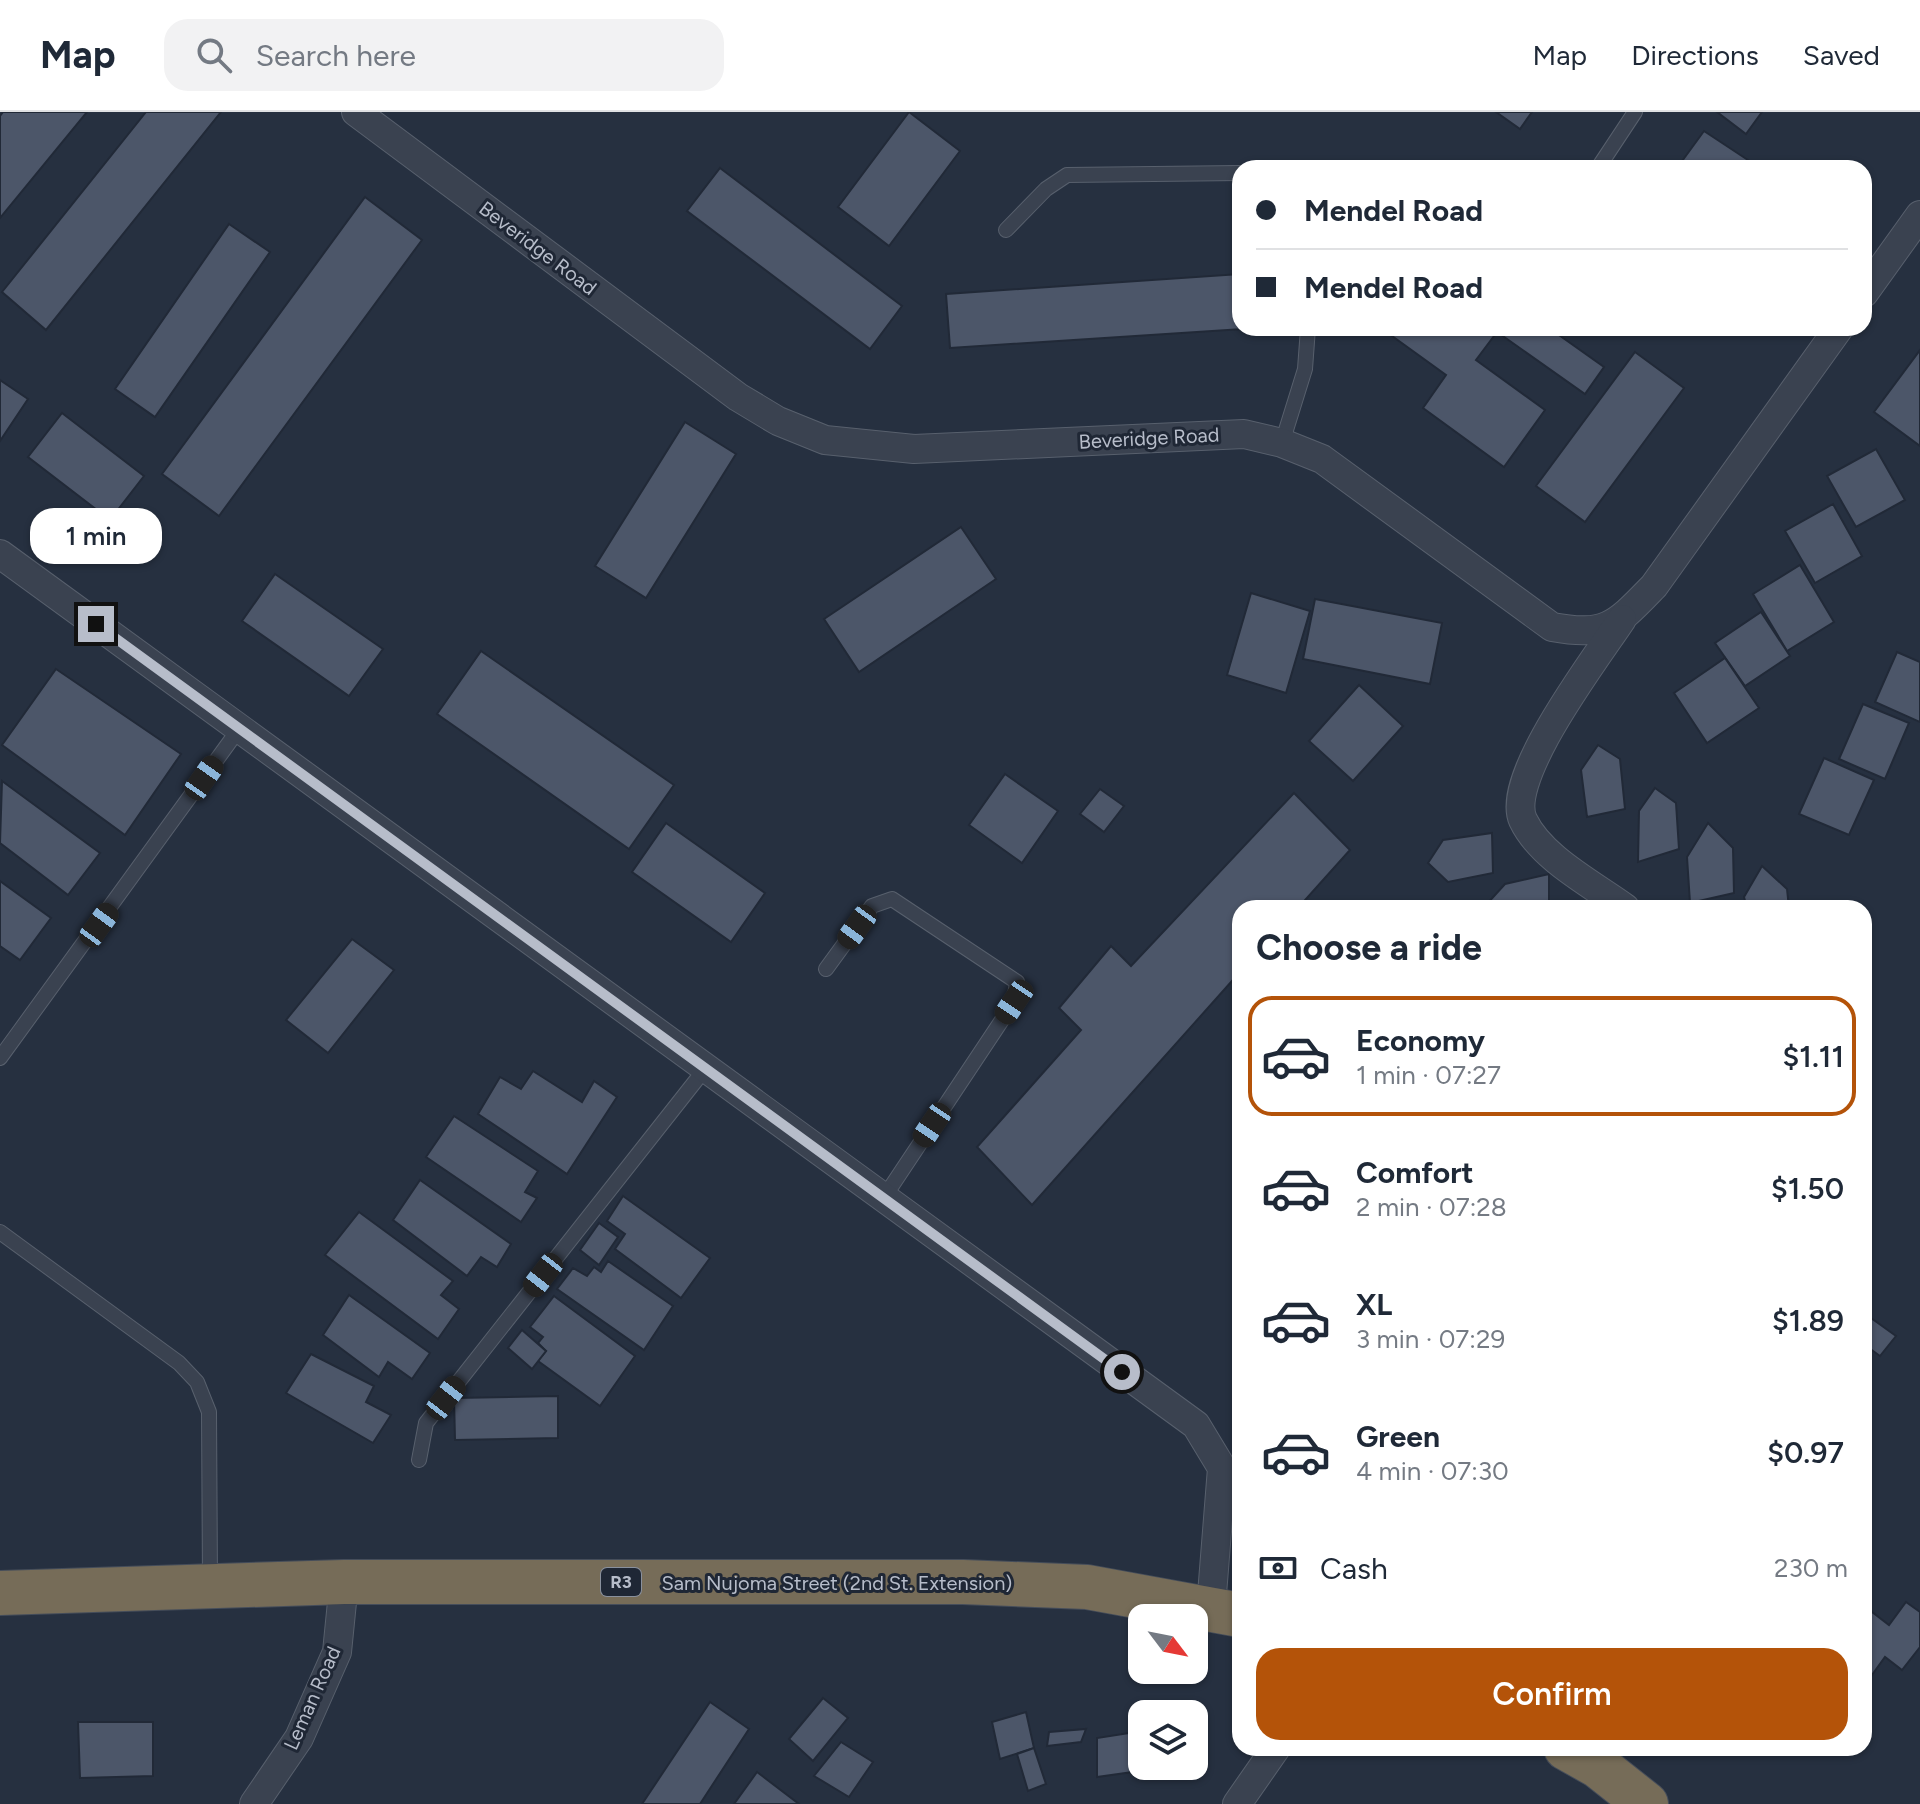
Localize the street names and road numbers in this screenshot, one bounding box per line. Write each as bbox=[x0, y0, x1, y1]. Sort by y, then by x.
street label: Beveridge Road bbox=[475, 196, 601, 300]
street label: Beveridge Road bbox=[1078, 422, 1220, 454]
road number: R3 bbox=[601, 1568, 641, 1596]
street label: Sam Nujoma Street (2nd St. Extension) bbox=[662, 1571, 1012, 1595]
street label: Leman Road bbox=[279, 1643, 345, 1753]

